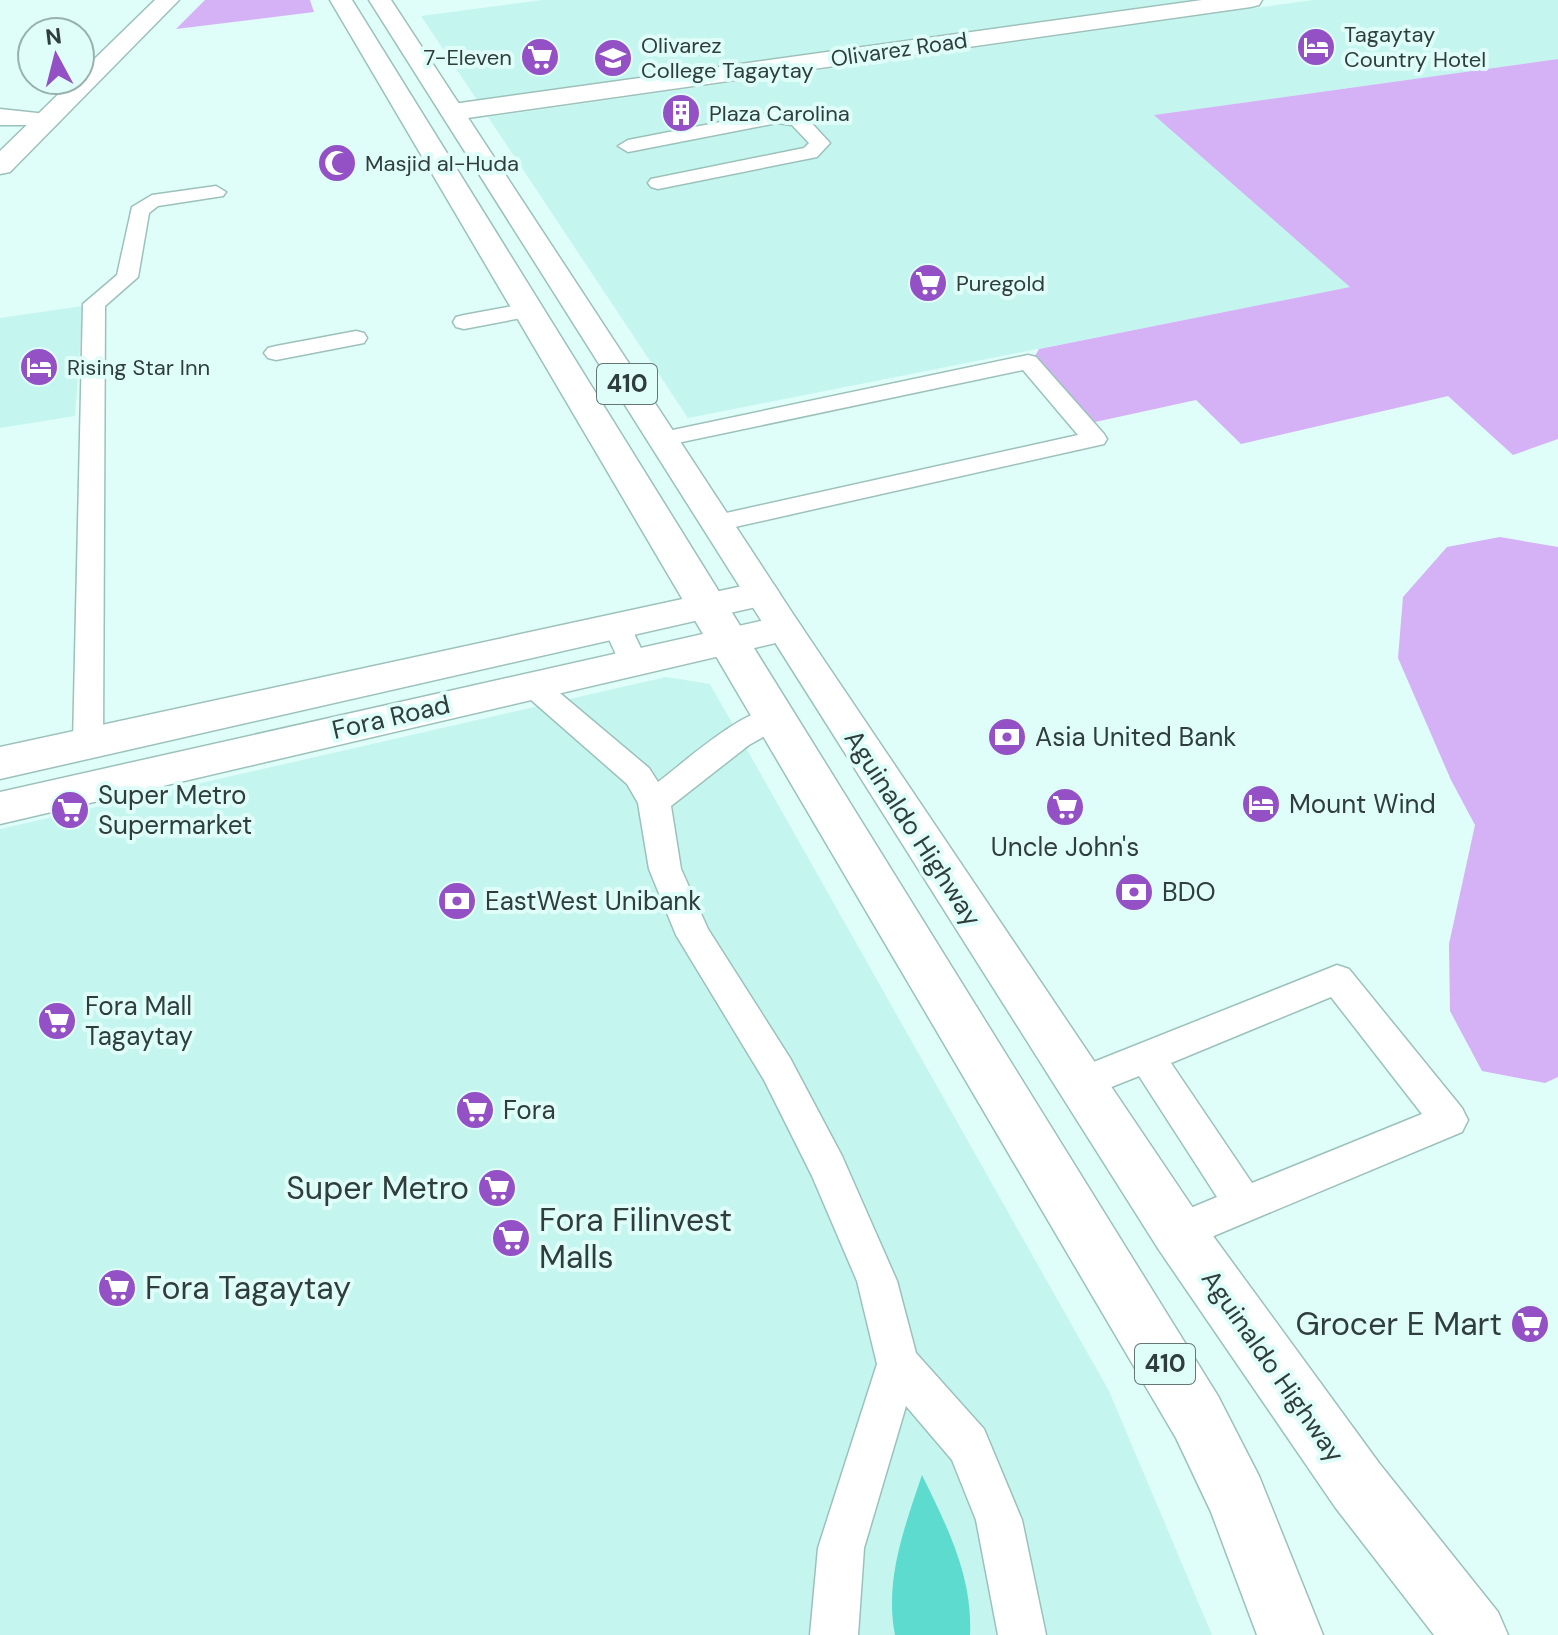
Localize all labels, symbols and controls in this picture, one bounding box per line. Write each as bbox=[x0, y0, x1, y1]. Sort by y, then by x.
north arrow bbox=[16, 16, 96, 96]
place label: Tagaytay Country Hotel bbox=[1344, 20, 1486, 74]
text: N bbox=[44, 21, 63, 52]
street label: Olivarez Road bbox=[829, 26, 969, 73]
hotel icon: Tagaytay Country Hotel bbox=[1295, 26, 1337, 68]
place label: Olivarez College Tagaytay bbox=[641, 31, 814, 85]
supermarket icon: 7-Eleven bbox=[519, 36, 561, 78]
school or university icon: Olivarez College Tagaytay bbox=[592, 37, 634, 79]
place label: 7-Eleven bbox=[424, 43, 512, 72]
building icon: Plaza Carolina bbox=[660, 92, 702, 134]
place label: Plaza Carolina bbox=[709, 99, 850, 128]
mosque icon: Masjid al-Huda bbox=[316, 142, 358, 184]
place label: Masjid al-Huda bbox=[365, 149, 519, 178]
supermarket icon: Puregold bbox=[907, 262, 949, 304]
place label: Puregold bbox=[956, 269, 1045, 298]
hotel icon: Rising Star Inn bbox=[18, 346, 60, 388]
place label: Rising Star Inn bbox=[67, 353, 210, 382]
road number: 410 bbox=[597, 364, 657, 404]
street label: Fora Road bbox=[329, 687, 453, 747]
bank icon: Asia United Bank bbox=[986, 716, 1028, 758]
place label: Asia United Bank bbox=[1035, 720, 1236, 754]
street label: Aguinaldo Highway bbox=[837, 723, 989, 933]
place label: Super Metro Supermarket bbox=[98, 778, 252, 842]
hotel icon: Mount Wind bbox=[1240, 783, 1282, 825]
supermarket icon: Uncle John's bbox=[1044, 786, 1086, 828]
place label: Mount Wind bbox=[1289, 787, 1436, 821]
supermarket icon: Super Metro Supermarket bbox=[49, 789, 91, 831]
place label: Uncle John's bbox=[991, 830, 1139, 864]
bank icon: BDO bbox=[1113, 871, 1155, 913]
place label: BDO bbox=[1162, 875, 1216, 909]
bank icon: EastWest Unibank bbox=[436, 880, 478, 922]
place label: EastWest Unibank bbox=[485, 884, 701, 918]
place label: Fora Mall Tagaytay bbox=[85, 989, 193, 1053]
supermarket icon: Fora Mall Tagaytay bbox=[36, 1000, 78, 1042]
supermarket icon: Fora bbox=[454, 1089, 496, 1131]
place label: Fora bbox=[503, 1093, 556, 1127]
place label: Super Metro bbox=[286, 1167, 469, 1209]
supermarket icon: Super Metro bbox=[476, 1167, 518, 1209]
place label: Fora Filinvest Malls bbox=[539, 1199, 732, 1278]
supermarket icon: Fora Filinvest Malls bbox=[490, 1217, 532, 1259]
street label: Aguinaldo Highway bbox=[1194, 1263, 1352, 1469]
supermarket icon: Fora Tagaytay bbox=[96, 1267, 138, 1309]
place label: Fora Tagaytay bbox=[145, 1267, 351, 1309]
place label: Grocer E Mart bbox=[1295, 1303, 1502, 1345]
supermarket icon: Grocer E Mart bbox=[1509, 1303, 1551, 1345]
road number: 410 bbox=[1135, 1344, 1195, 1384]

